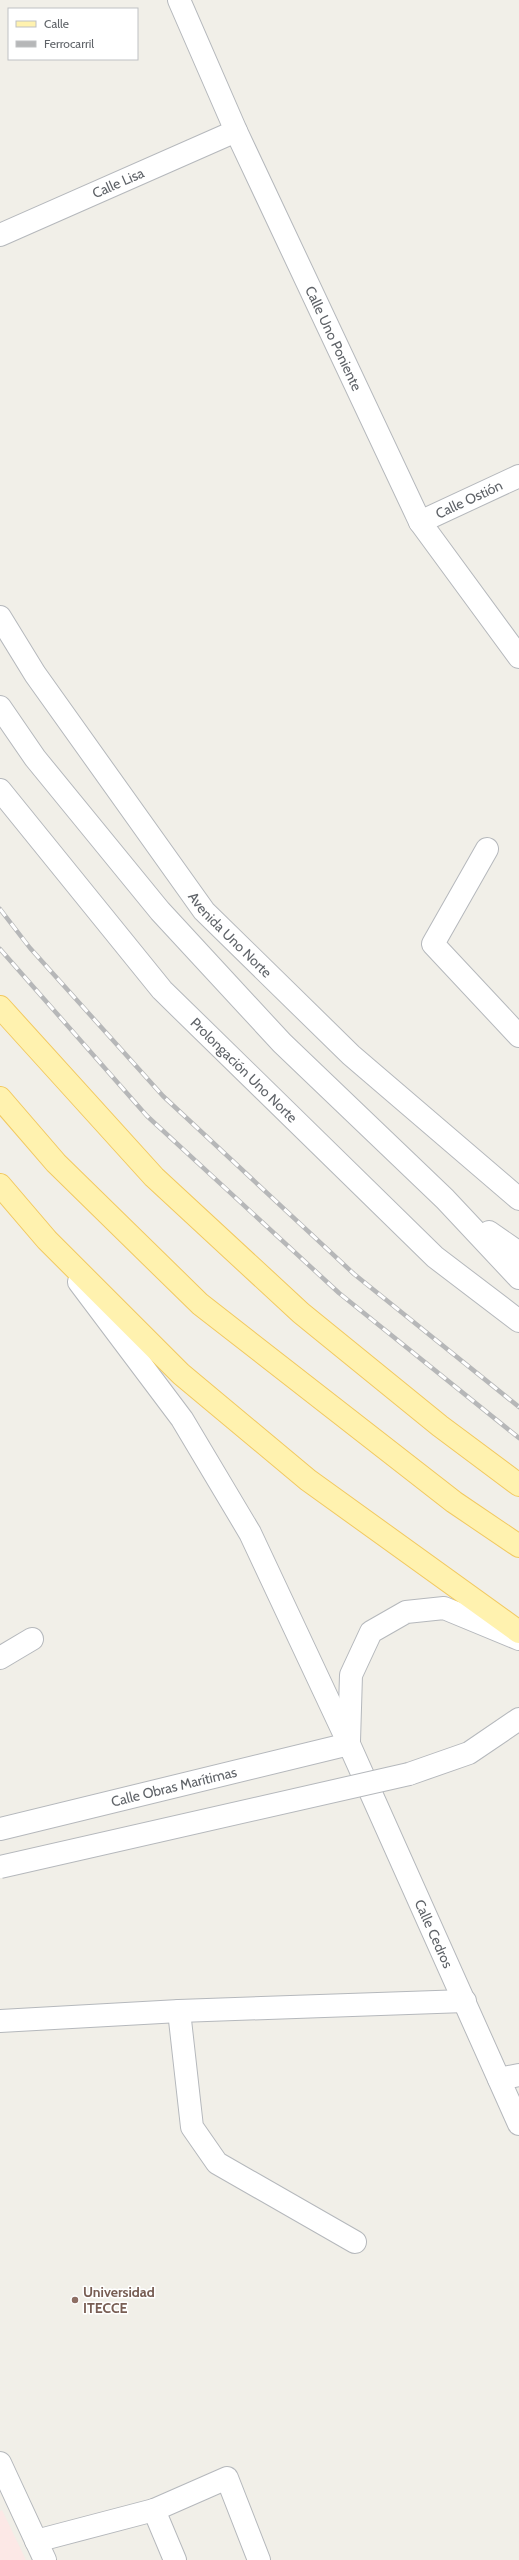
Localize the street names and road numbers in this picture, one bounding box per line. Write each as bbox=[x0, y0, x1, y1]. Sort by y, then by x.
street label: Calle Lisa bbox=[89, 164, 147, 202]
street label: Calle Uno Poniente bbox=[301, 283, 366, 394]
street label: Calle Ostión bbox=[433, 476, 506, 523]
street label: Avenida Uno Norte bbox=[184, 888, 276, 981]
street label: Prolongación Uno Norte bbox=[187, 1014, 301, 1126]
street label: Calle Obras Marítimas bbox=[109, 1763, 239, 1811]
street label: Calle Cedros bbox=[411, 1897, 457, 1971]

